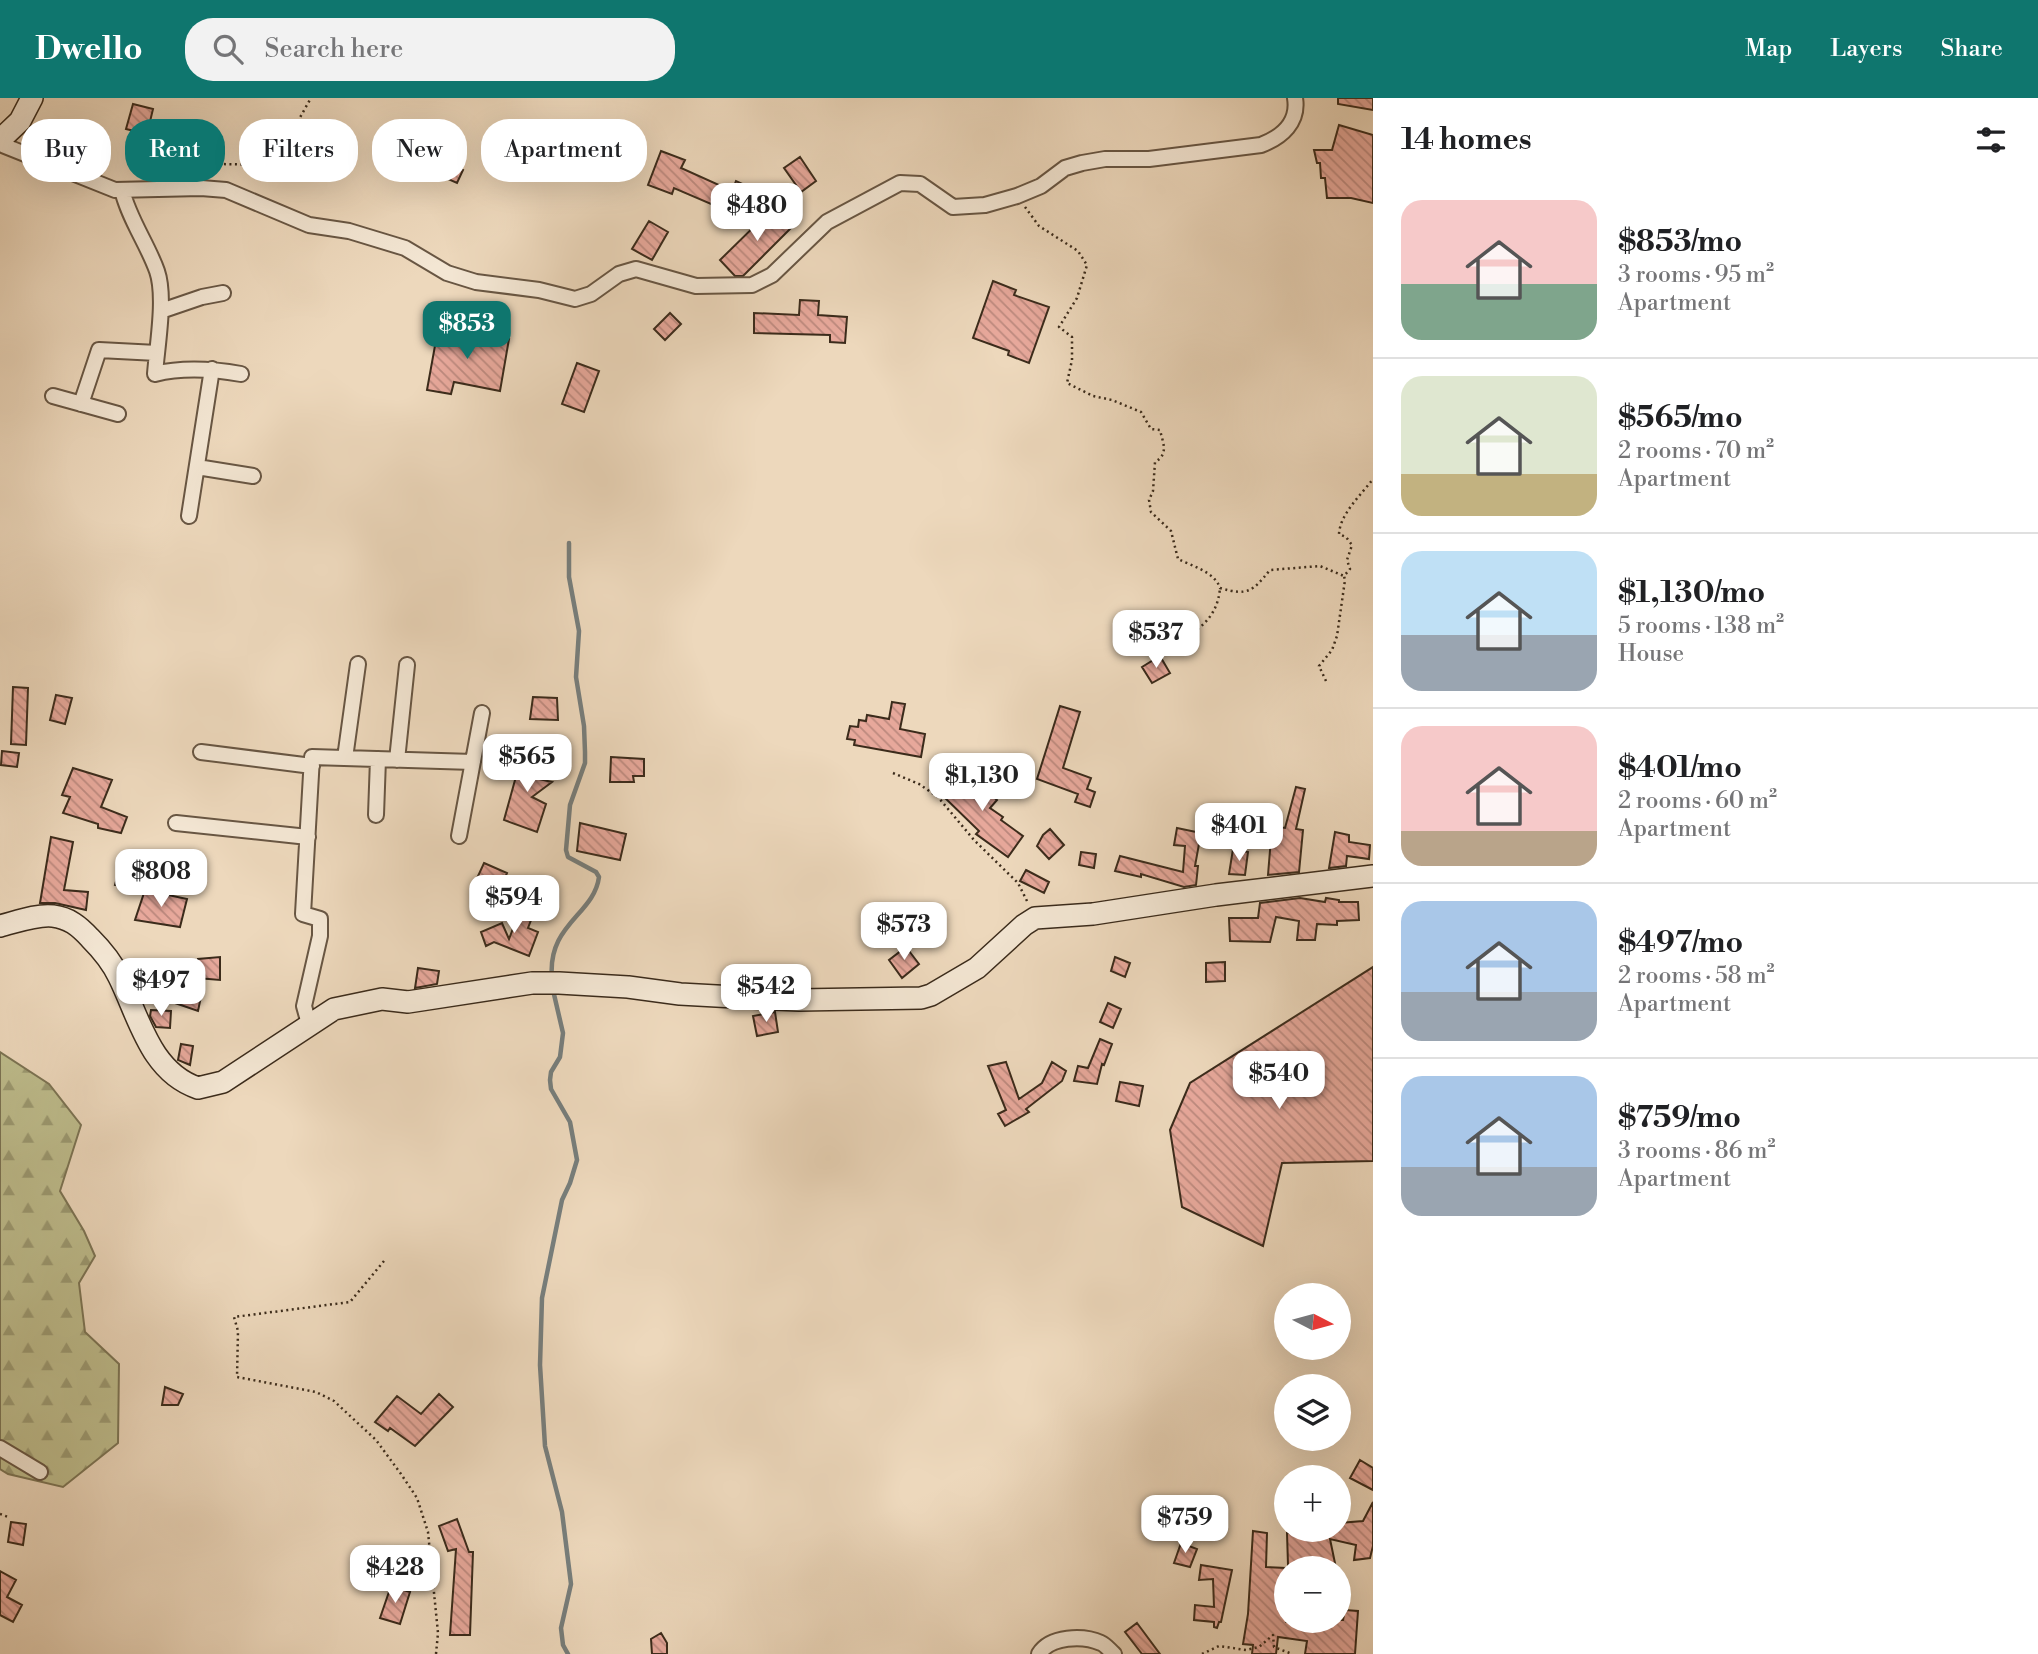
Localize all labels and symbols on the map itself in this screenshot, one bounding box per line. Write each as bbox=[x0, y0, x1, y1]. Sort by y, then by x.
pin: $480 bbox=[716, 184, 798, 243]
pin: $853 bbox=[426, 302, 508, 361]
pin: $537 bbox=[1115, 610, 1197, 670]
pin: $565 bbox=[486, 734, 568, 794]
pin: $1,130 bbox=[925, 754, 1039, 813]
pin: $401 bbox=[1198, 804, 1280, 863]
pin: $808 bbox=[120, 850, 202, 909]
pin: $594 bbox=[473, 876, 555, 935]
pin: $573 bbox=[863, 902, 945, 962]
pin: $497 bbox=[120, 958, 202, 1018]
pin: $542 bbox=[725, 964, 807, 1024]
pin: $540 bbox=[1238, 1052, 1320, 1111]
north arrow bbox=[1274, 1283, 1351, 1360]
pin: $759 bbox=[1144, 1496, 1226, 1555]
pin: $428 bbox=[354, 1546, 436, 1605]

